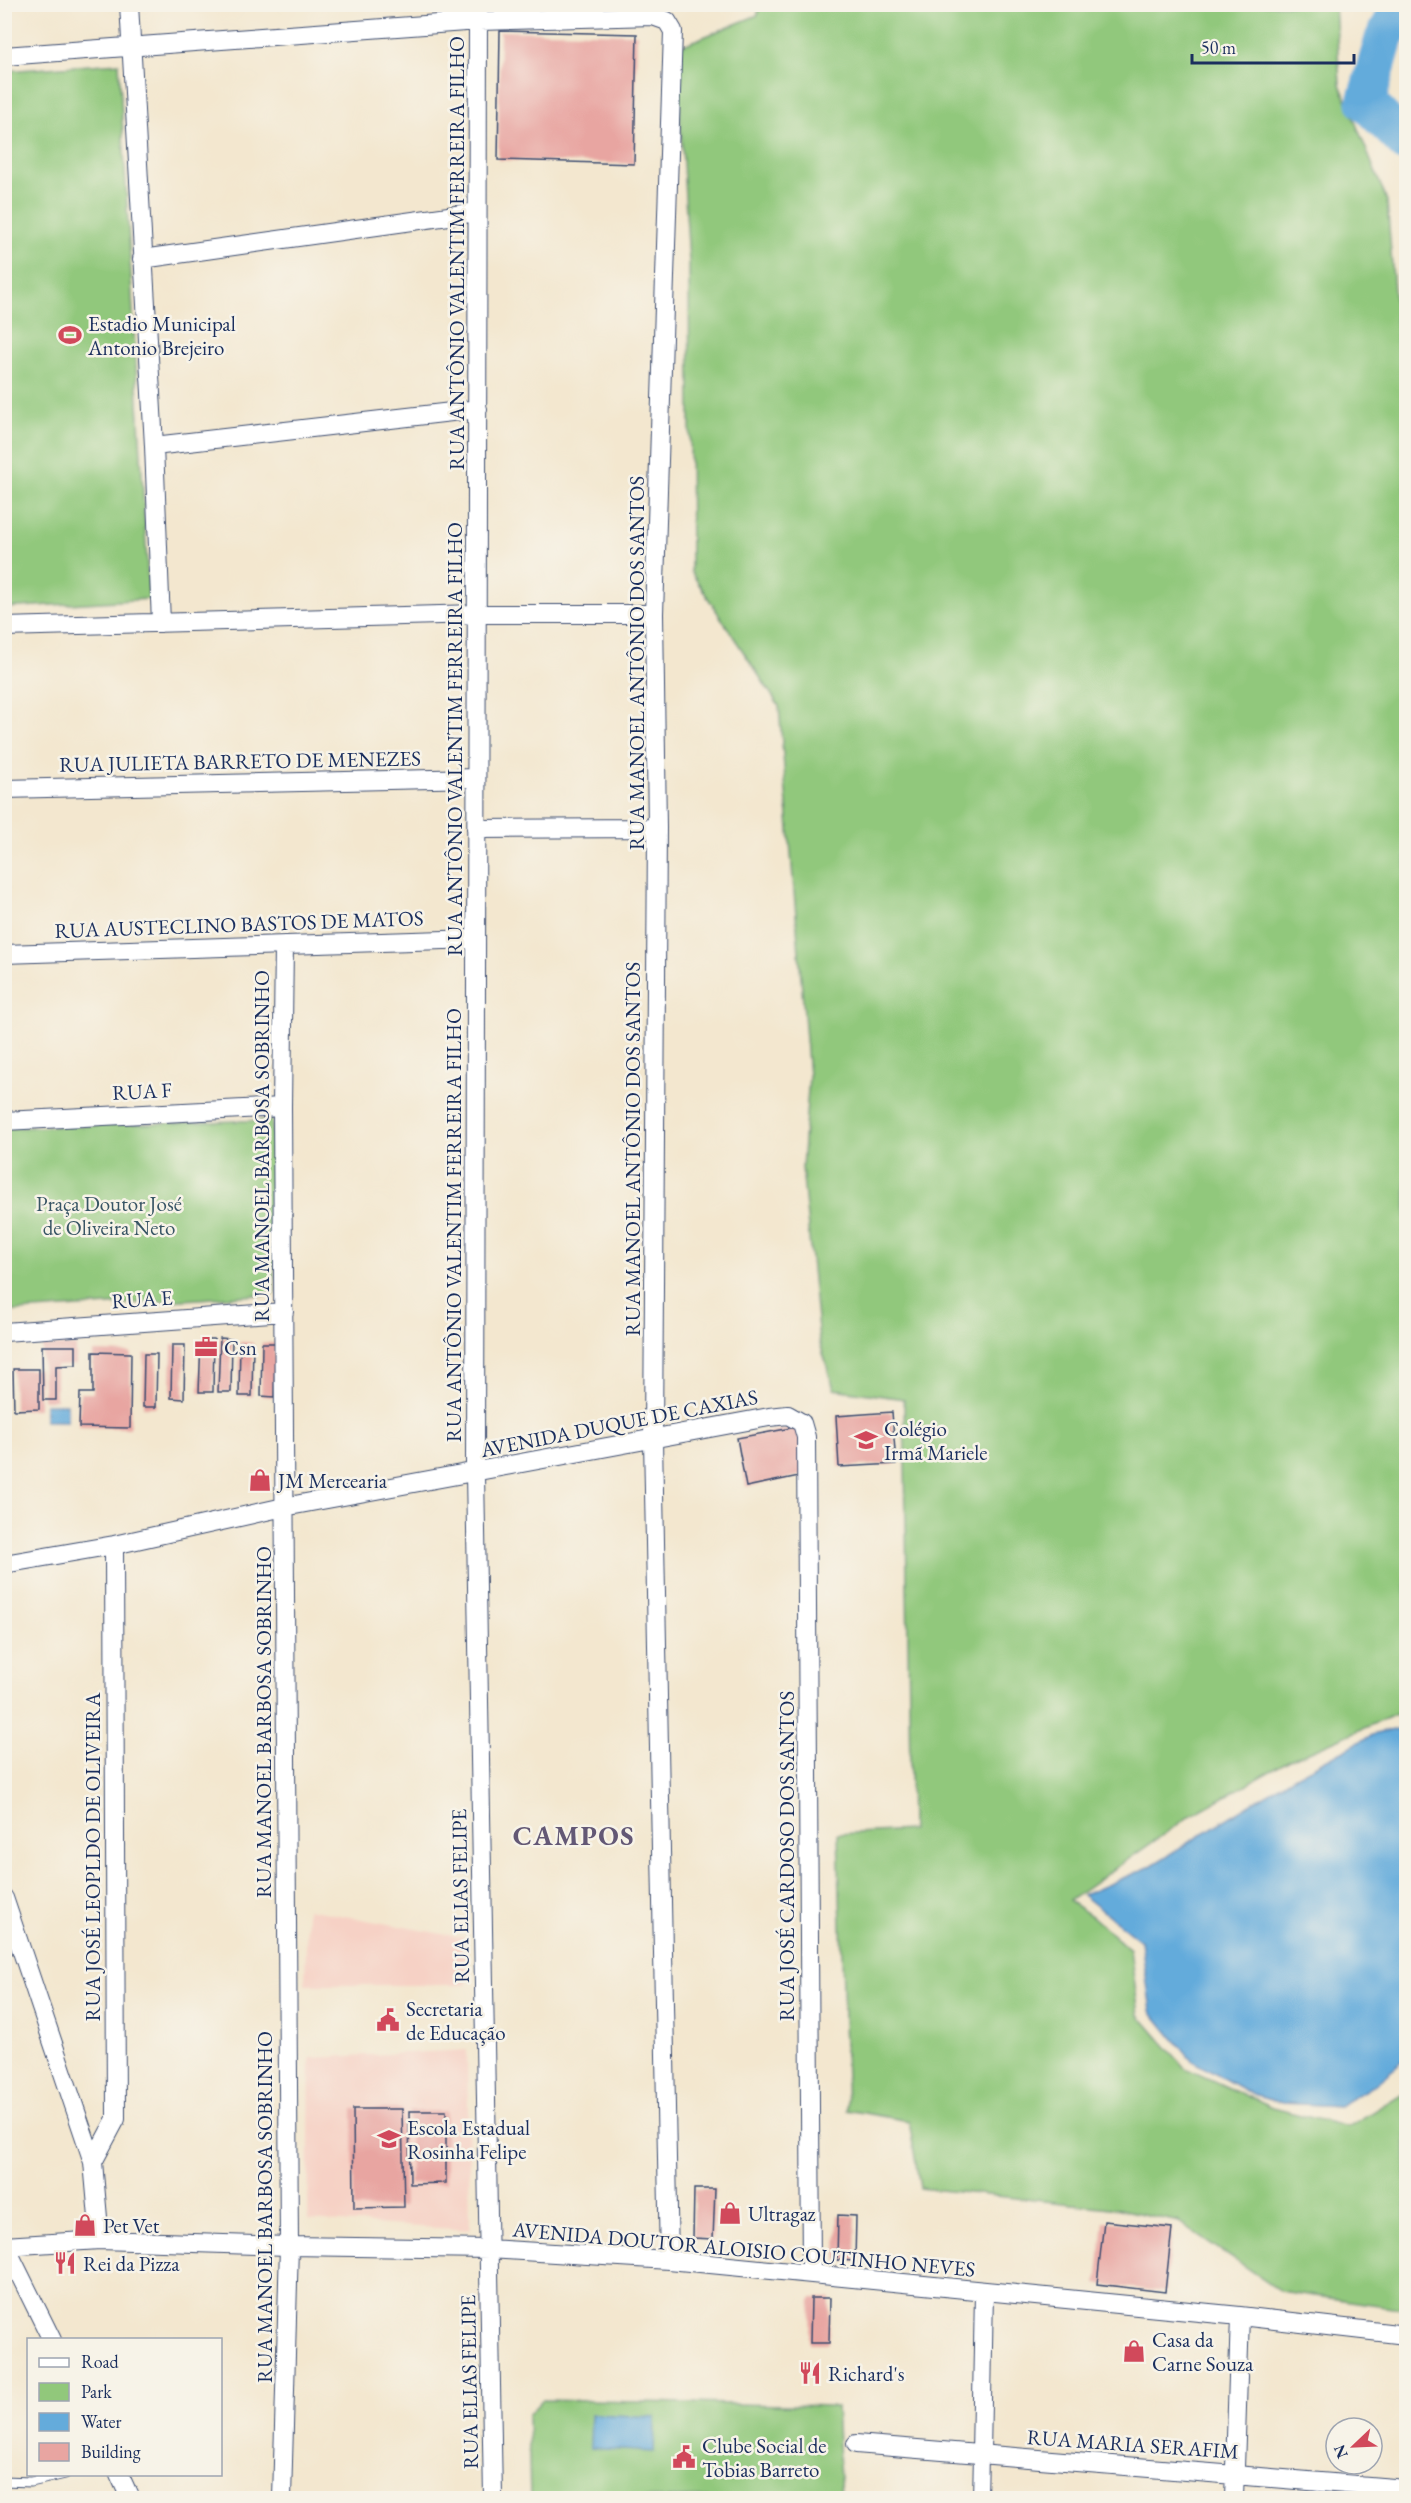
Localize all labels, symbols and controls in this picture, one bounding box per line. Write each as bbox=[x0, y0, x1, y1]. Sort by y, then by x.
scale bar bbox=[1192, 27, 1354, 65]
street label: RUA ANTÔNIO VALENTIM FERREIRA FILHO bbox=[443, 36, 470, 470]
text: 50 m bbox=[1201, 36, 1236, 59]
place label: Estadio Municipal Antonio Brejeiro bbox=[87, 310, 236, 361]
sports icon: Estadio Municipal Antonio Brejeiro bbox=[57, 322, 83, 348]
street label: RUA MANOEL ANTÔNIO DOS SANTOS bbox=[623, 476, 650, 850]
street label: RUA ANTÔNIO VALENTIM FERREIRA FILHO bbox=[441, 522, 468, 956]
street label: RUA JULIETA BARRETO DE MENEZES bbox=[59, 744, 421, 778]
street label: RUA AUSTECLINO BASTOS DE MATOS bbox=[54, 904, 424, 944]
street label: RUA MANOEL ANTÔNIO DOS SANTOS bbox=[619, 962, 646, 1336]
street label: RUA MANOEL BARBOSA SOBRINHO bbox=[248, 970, 275, 1322]
street label: RUA ANTÔNIO VALENTIM FERREIRA FILHO bbox=[440, 1008, 467, 1442]
street label: RUA F bbox=[111, 1076, 173, 1106]
park label: Praça Doutor José de Oliveira Neto bbox=[36, 1190, 182, 1241]
street label: RUA E bbox=[111, 1283, 174, 1315]
office icon: Csn bbox=[193, 1334, 219, 1360]
place label: Csn bbox=[224, 1334, 257, 1361]
street label: AVENIDA DUQUE DE CAXIAS bbox=[477, 1383, 760, 1464]
place label: Colégio Irmã Mariele bbox=[884, 1415, 988, 1466]
school or university icon: Colégio Irmã Mariele bbox=[853, 1427, 879, 1453]
shop icon: JM Mercearia bbox=[247, 1467, 273, 1493]
place label: JM Mercearia bbox=[276, 1467, 388, 1494]
street label: RUA MANOEL BARBOSA SOBRINHO bbox=[250, 1546, 277, 1898]
street label: RUA JOSÉ CARDOSO DOS SANTOS bbox=[773, 1691, 800, 2021]
street label: RUA JOSÉ LEOPLDO DE OLIVEIRA bbox=[79, 1692, 106, 2021]
street label: RUA ELIAS FELIPE bbox=[445, 1808, 475, 1983]
district label: CAMPOS bbox=[513, 1818, 635, 1853]
place label: Secretaria de Educação bbox=[406, 1995, 506, 2046]
public building icon: Secretaria de Educação bbox=[375, 2007, 401, 2033]
street label: RUA MANOEL BARBOSA SOBRINHO bbox=[251, 2031, 278, 2383]
place label: Escola Estadual Rosinha Felipe bbox=[407, 2114, 530, 2165]
school or university icon: Escola Estadual Rosinha Felipe bbox=[376, 2126, 402, 2152]
shop icon: Ultragaz bbox=[717, 2200, 743, 2226]
place label: Ultragaz bbox=[748, 2200, 816, 2227]
shop icon: Pet Vet bbox=[72, 2212, 98, 2238]
place label: Pet Vet bbox=[103, 2212, 160, 2239]
street label: AVENIDA DOUTOR ALOISIO COUTINHO NEVES bbox=[511, 2215, 976, 2283]
restaurant icon: Rei da Pizza bbox=[52, 2250, 78, 2276]
place label: Rei da Pizza bbox=[83, 2250, 180, 2277]
street label: RUA ELIAS FELIPE bbox=[454, 2294, 484, 2469]
place label: Casa da Carne Souza bbox=[1152, 2326, 1254, 2377]
legend bbox=[27, 2338, 222, 2476]
shop icon: Casa da Carne Souza bbox=[1121, 2338, 1147, 2364]
text: Road bbox=[81, 2350, 120, 2373]
restaurant icon: Richard's bbox=[797, 2360, 823, 2386]
place label: Richard's bbox=[828, 2360, 905, 2387]
text: Park bbox=[81, 2380, 112, 2403]
text: Water bbox=[81, 2410, 122, 2433]
north arrow bbox=[1324, 2416, 1384, 2476]
street label: RUA MARIA SERAFIM bbox=[1026, 2423, 1240, 2465]
place label: Clube Social de Tobias Barreto bbox=[702, 2432, 827, 2483]
text: Building bbox=[81, 2440, 141, 2463]
text: N bbox=[1328, 2442, 1353, 2462]
public building icon: Clube Social de Tobias Barreto bbox=[671, 2444, 697, 2470]

